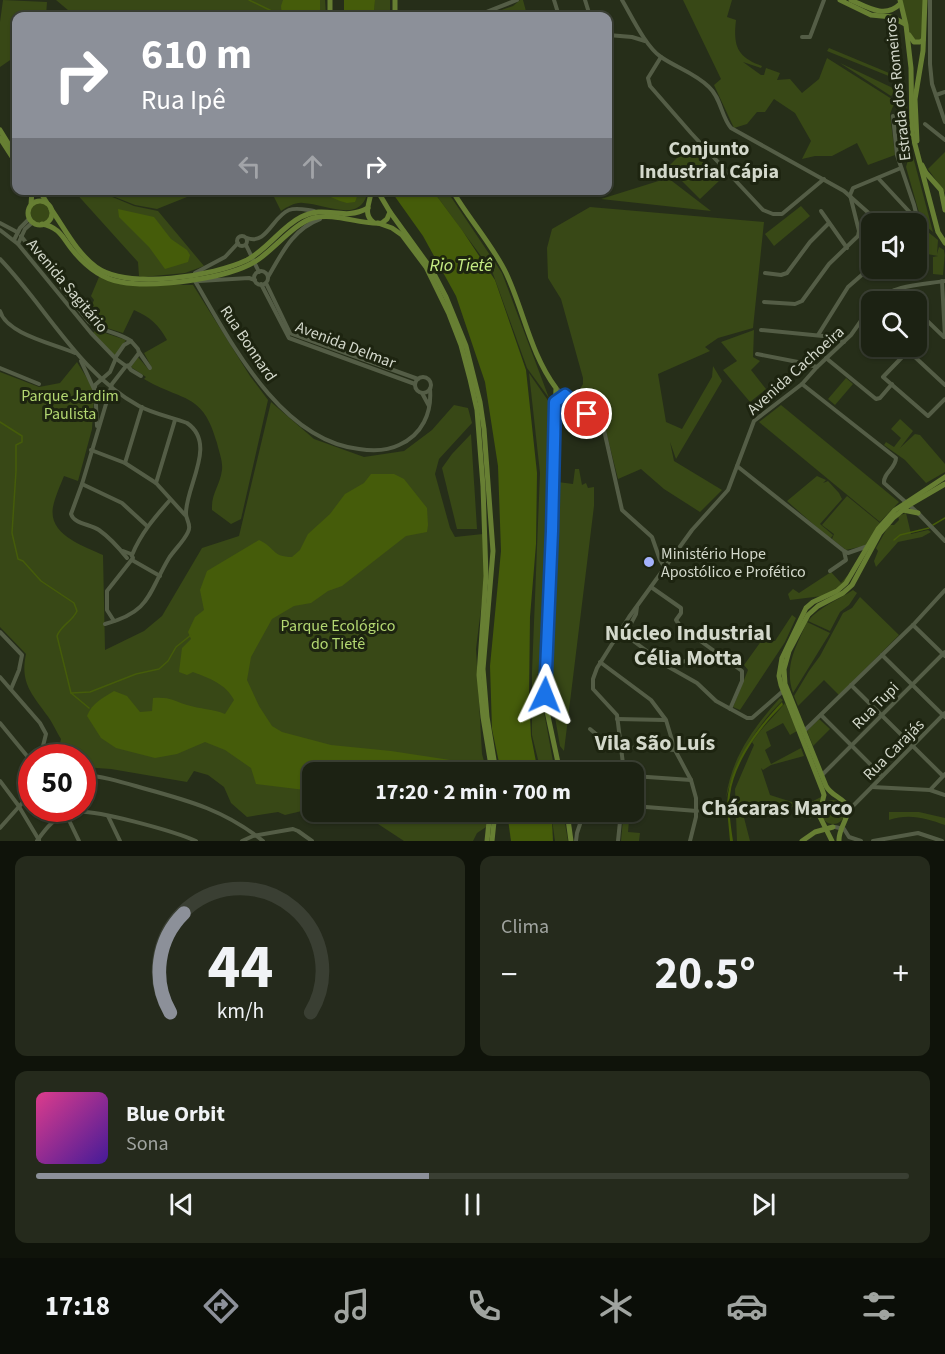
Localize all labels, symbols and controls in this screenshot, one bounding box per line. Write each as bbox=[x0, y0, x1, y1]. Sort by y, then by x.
street label: Estrada dos Romeiros bbox=[879, 16, 916, 162]
text: 610 m bbox=[141, 25, 252, 85]
icon: right bbox=[42, 36, 120, 114]
text: Rua Ipê bbox=[141, 81, 226, 120]
district label: Conjunto Industrial Cápia bbox=[639, 135, 779, 186]
icon: left bbox=[233, 150, 266, 183]
icon: ahead bbox=[296, 150, 329, 183]
icon: right bbox=[359, 150, 392, 183]
map controls bbox=[861, 213, 927, 357]
button: sound bbox=[861, 213, 927, 279]
street label: Avenida Sagitário bbox=[21, 234, 113, 337]
water label: Rio Tietê bbox=[429, 253, 493, 278]
button: search bbox=[861, 291, 927, 357]
street label: Rua Bonnard bbox=[215, 301, 282, 386]
street label: Avenida Delmar bbox=[292, 316, 399, 374]
street label: Avenida Cachoeira bbox=[742, 321, 849, 420]
park label: Parque Jardim Paulista bbox=[21, 385, 119, 425]
pin bbox=[561, 388, 612, 439]
icon: arrive bbox=[570, 397, 603, 430]
place label: Ministério Hope Apostólico e Profético bbox=[661, 543, 806, 583]
marker: Ministério Hope Apostólico e Profético bbox=[642, 555, 656, 569]
park label: Parque Ecológico do Tietê bbox=[281, 615, 395, 655]
district label: Núcleo Industrial Célia Motta bbox=[605, 617, 772, 674]
position arrow bbox=[513, 663, 577, 727]
street label: Rua Tupi bbox=[847, 677, 904, 734]
street label: Rua Carajás bbox=[858, 714, 929, 785]
district label: Vila São Luís bbox=[594, 727, 716, 759]
speed limit sign: 50 bbox=[18, 744, 96, 822]
text: 17:20 · 2 min · 700 m bbox=[375, 776, 571, 808]
district label: Chácaras Marco bbox=[701, 792, 853, 824]
text: Clima bbox=[501, 913, 549, 941]
text: 44 bbox=[207, 923, 273, 1012]
text: 20.5° bbox=[654, 942, 756, 1006]
text: − bbox=[501, 951, 517, 998]
text: + bbox=[893, 951, 909, 998]
text: km/h bbox=[216, 996, 264, 1027]
text: Blue Orbit bbox=[126, 1098, 225, 1130]
text: Sona bbox=[126, 1130, 169, 1158]
icon: previous bbox=[165, 1188, 198, 1221]
icon: pause bbox=[456, 1188, 489, 1221]
icon: next bbox=[747, 1188, 780, 1221]
icon: directions bbox=[200, 1285, 242, 1327]
icon: music bbox=[331, 1285, 373, 1327]
icon: phone bbox=[463, 1285, 505, 1327]
icon: climate bbox=[595, 1285, 637, 1327]
icon: car bbox=[726, 1285, 768, 1327]
icon: filters bbox=[858, 1285, 900, 1327]
text: 17:18 bbox=[45, 1287, 110, 1326]

